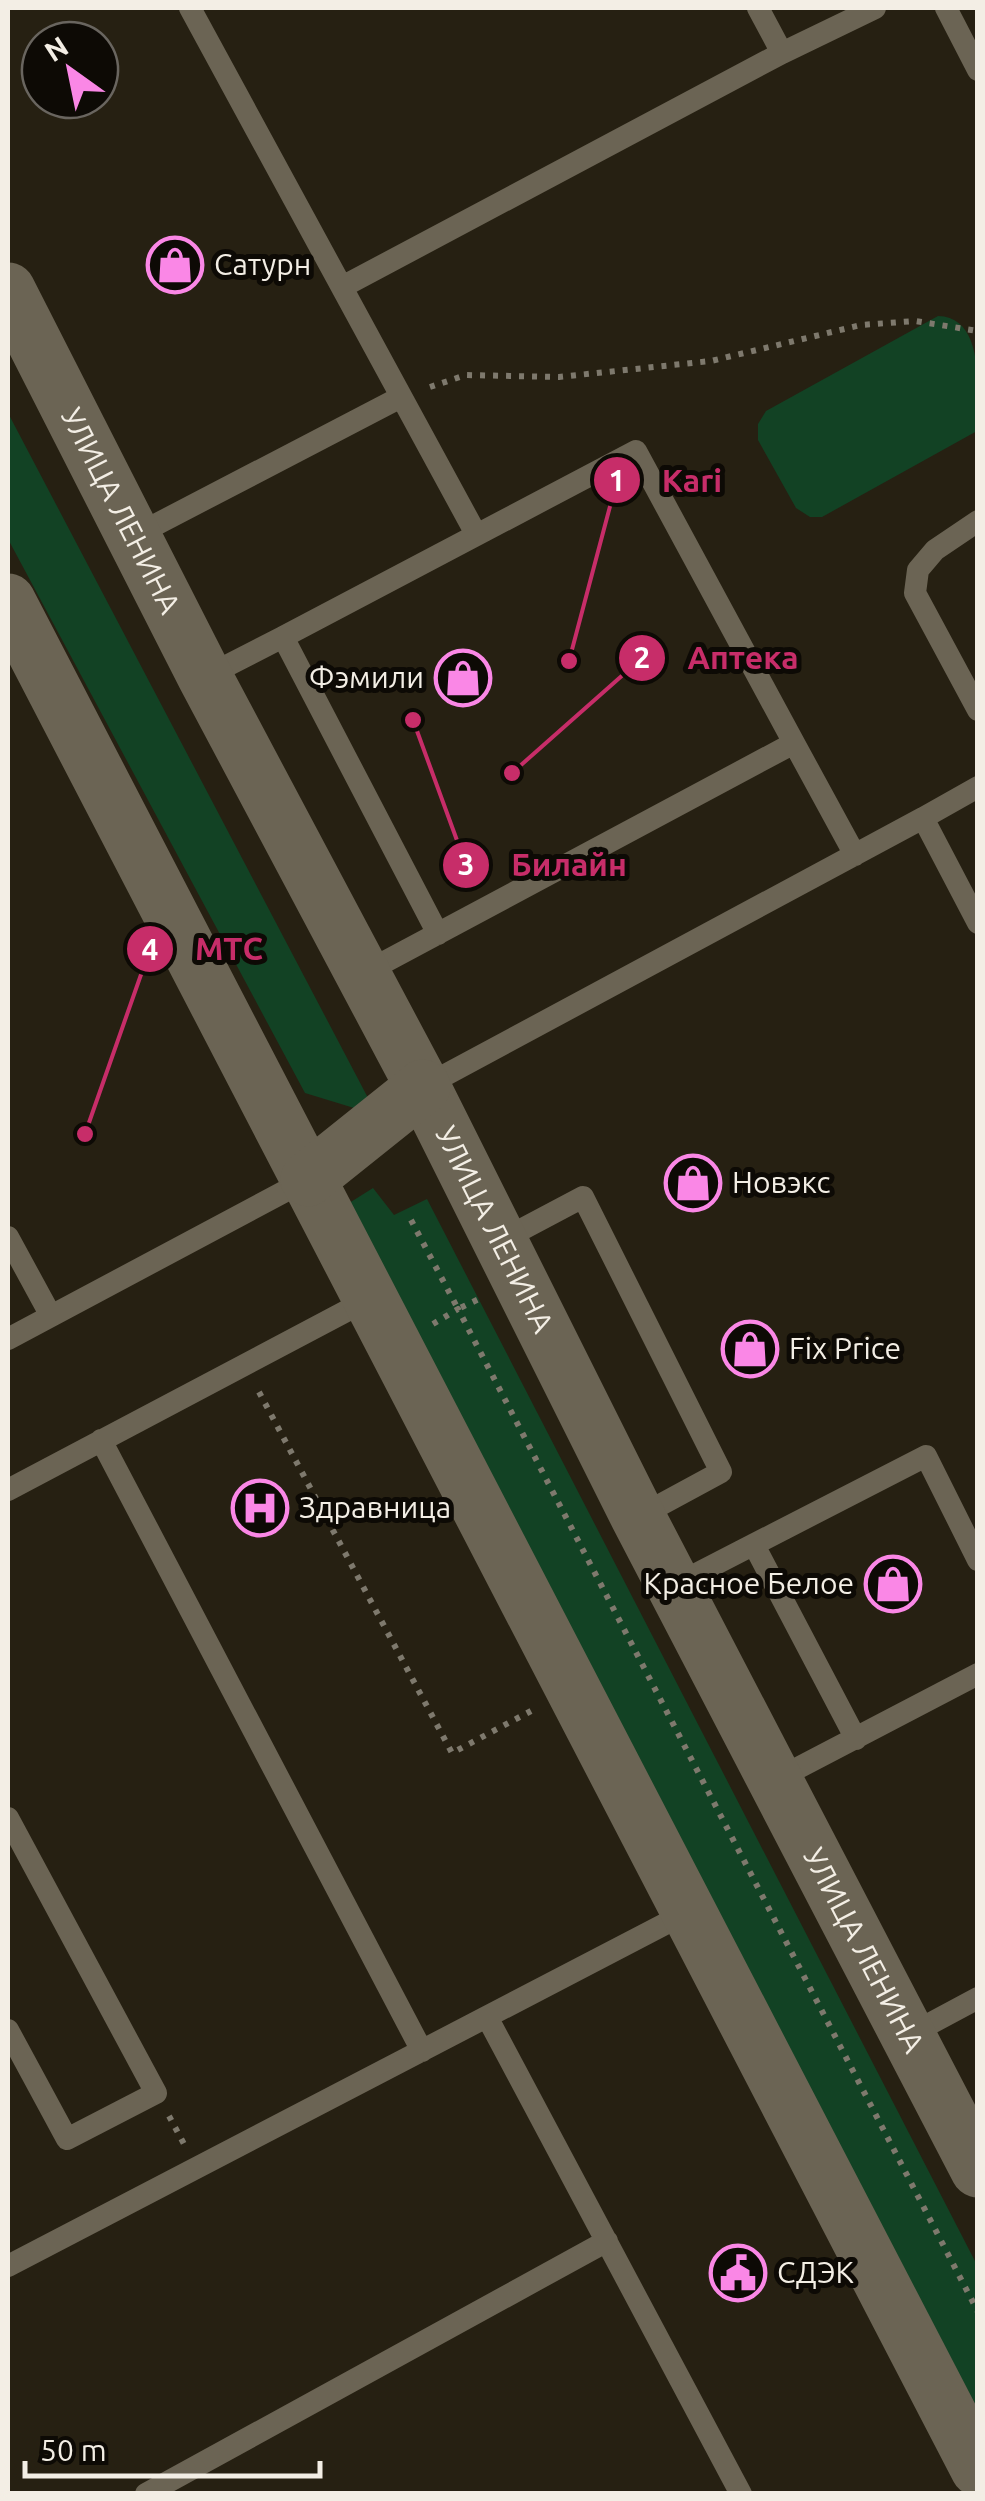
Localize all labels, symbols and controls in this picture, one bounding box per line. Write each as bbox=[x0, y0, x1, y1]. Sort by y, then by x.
north arrow bbox=[20, 20, 120, 120]
text: N bbox=[39, 30, 73, 67]
shop icon: Сатурн bbox=[145, 235, 205, 295]
place label: Сатурн bbox=[214, 247, 311, 281]
street label: УЛИЦА ЛЕНИНА bbox=[55, 402, 188, 620]
callout: Kari bbox=[592, 449, 743, 511]
text: Kari bbox=[662, 462, 722, 498]
text: 1 bbox=[609, 463, 625, 497]
callout: Аптека bbox=[617, 627, 818, 689]
text: Аптека bbox=[687, 639, 799, 675]
text: 2 bbox=[634, 640, 650, 674]
shop icon: Фэмили bbox=[433, 648, 493, 708]
place label: Фэмили bbox=[309, 660, 424, 694]
callout: Билайн bbox=[441, 834, 647, 896]
text: Билайн bbox=[511, 846, 627, 882]
text: 3 bbox=[458, 847, 474, 881]
callout: МТС bbox=[125, 918, 282, 980]
text: МТС bbox=[195, 930, 263, 966]
text: 4 bbox=[142, 932, 158, 966]
street label: УЛИЦА ЛЕНИНА bbox=[429, 1120, 561, 1338]
shop icon: Новэкс bbox=[663, 1153, 723, 1213]
place label: Новэкс bbox=[732, 1165, 830, 1199]
shop icon: Fix Price bbox=[720, 1319, 780, 1379]
place label: Fix Price bbox=[789, 1331, 901, 1365]
hospital icon: Здравница bbox=[230, 1478, 290, 1538]
place label: Здравница bbox=[299, 1490, 451, 1524]
shop icon: Красное Белое bbox=[863, 1554, 923, 1614]
place label: Красное Белое bbox=[644, 1566, 854, 1600]
street label: УЛИЦА ЛЕНИНА bbox=[797, 1842, 932, 2059]
public building icon: СДЭК bbox=[708, 2243, 768, 2303]
place label: СДЭК bbox=[777, 2255, 854, 2289]
scale bar bbox=[25, 2416, 320, 2478]
text: 50 m bbox=[40, 2433, 107, 2467]

